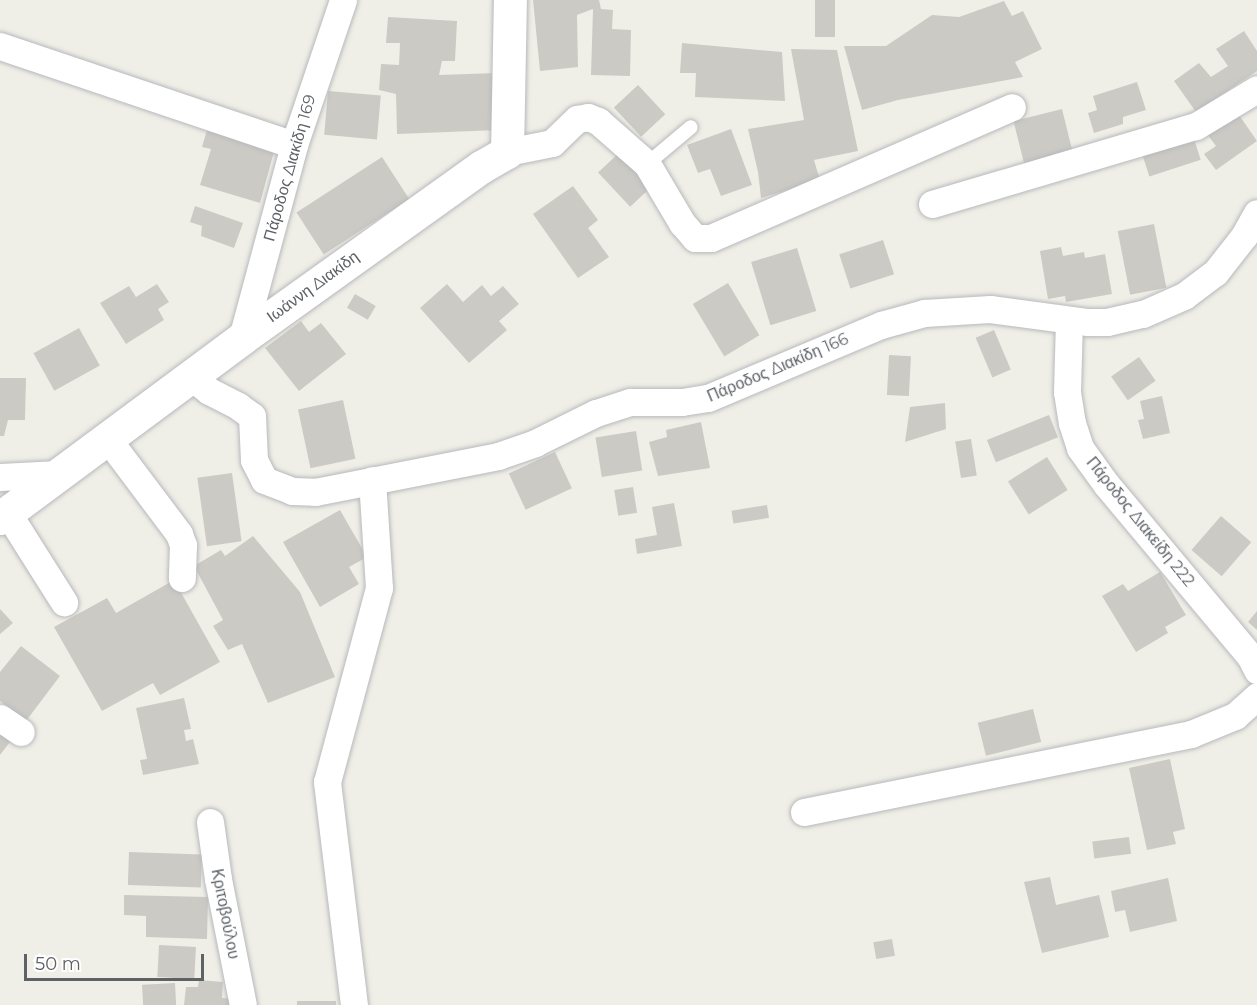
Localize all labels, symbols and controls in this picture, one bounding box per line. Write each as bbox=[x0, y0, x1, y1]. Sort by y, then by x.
street label: Πάροδος Διακίδη 169 bbox=[260, 92, 320, 244]
street label: Ιωάννη Διακίδη bbox=[263, 247, 363, 327]
street label: Πάροδος Διακίδη 166 bbox=[704, 330, 852, 406]
street label: Πάροδος Διακείδη 222 bbox=[1082, 454, 1198, 590]
street label: Κριτοβούλου bbox=[207, 867, 243, 961]
scale bar bbox=[27, 942, 207, 980]
text: 50 m bbox=[35, 953, 81, 975]

